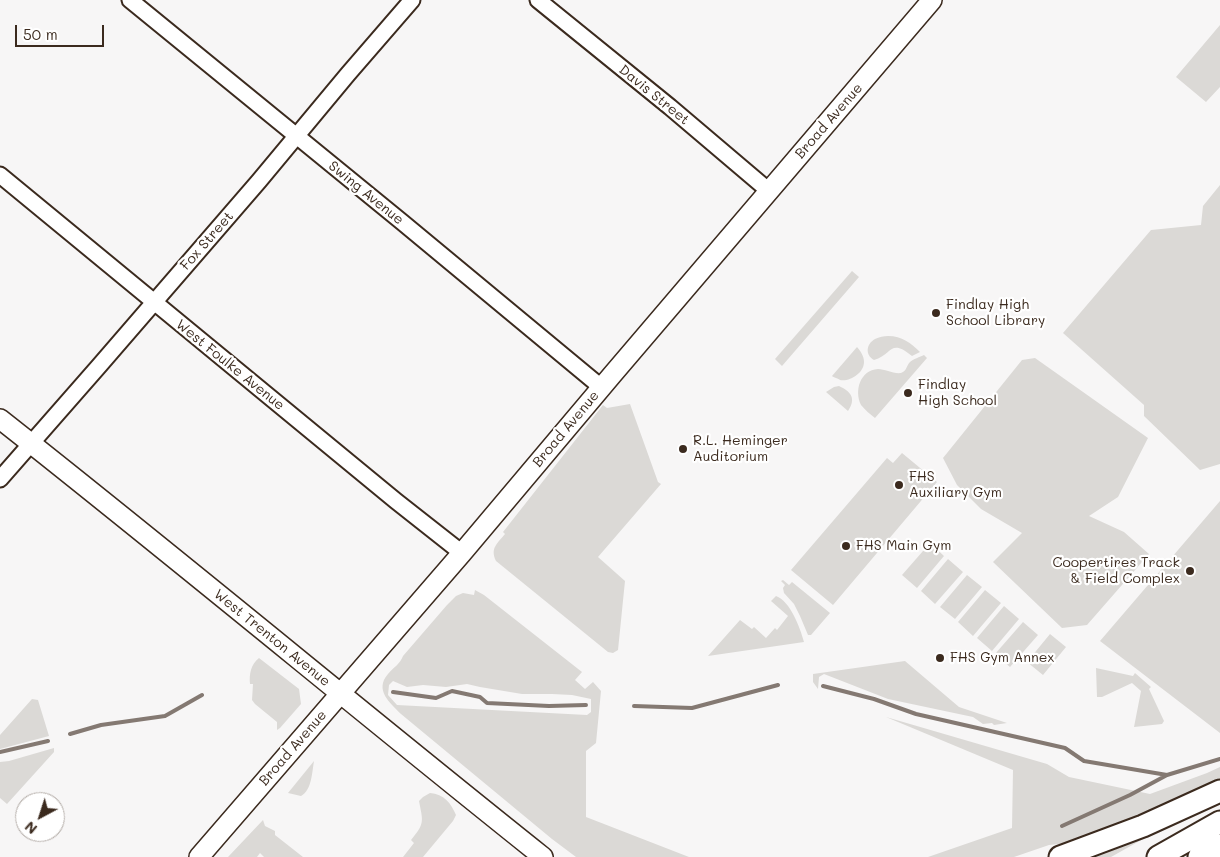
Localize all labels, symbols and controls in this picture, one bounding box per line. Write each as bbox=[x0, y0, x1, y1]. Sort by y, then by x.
scale bar bbox=[18, 15, 106, 47]
text: 50 m bbox=[23, 24, 58, 44]
street label: Davis Street bbox=[615, 61, 693, 129]
street label: Broad Avenue bbox=[792, 80, 866, 162]
street label: Swing Avenue bbox=[325, 158, 407, 228]
street label: Fox Street bbox=[177, 208, 237, 274]
place label: Findlay High School Library bbox=[946, 297, 1045, 330]
marker: Findlay High School Library bbox=[930, 307, 942, 319]
street label: West Foulke Avenue bbox=[172, 316, 288, 414]
place label: Findlay High School bbox=[918, 377, 997, 410]
street label: Broad Avenue bbox=[529, 387, 603, 471]
marker: Findlay High School bbox=[902, 387, 914, 399]
place label: R.L. Heminger Auditorium bbox=[693, 433, 788, 466]
marker: R.L. Heminger Auditorium bbox=[677, 443, 689, 455]
place label: FHS Auxiliary Gym bbox=[909, 469, 1002, 502]
marker: FHS Auxiliary Gym bbox=[893, 479, 905, 491]
place label: FHS Main Gym bbox=[856, 538, 951, 554]
marker: FHS Main Gym bbox=[840, 540, 852, 552]
place label: Coopertires Track & Field Complex bbox=[1052, 555, 1180, 588]
marker: Coopertires Track & Field Complex bbox=[1184, 565, 1196, 577]
street label: West Trenton Avenue bbox=[210, 586, 334, 690]
place label: FHS Gym Annex bbox=[950, 650, 1054, 666]
marker: FHS Gym Annex bbox=[934, 652, 946, 664]
street label: Broad Avenue bbox=[256, 707, 330, 789]
north arrow bbox=[15, 792, 65, 842]
text: N bbox=[21, 817, 41, 839]

